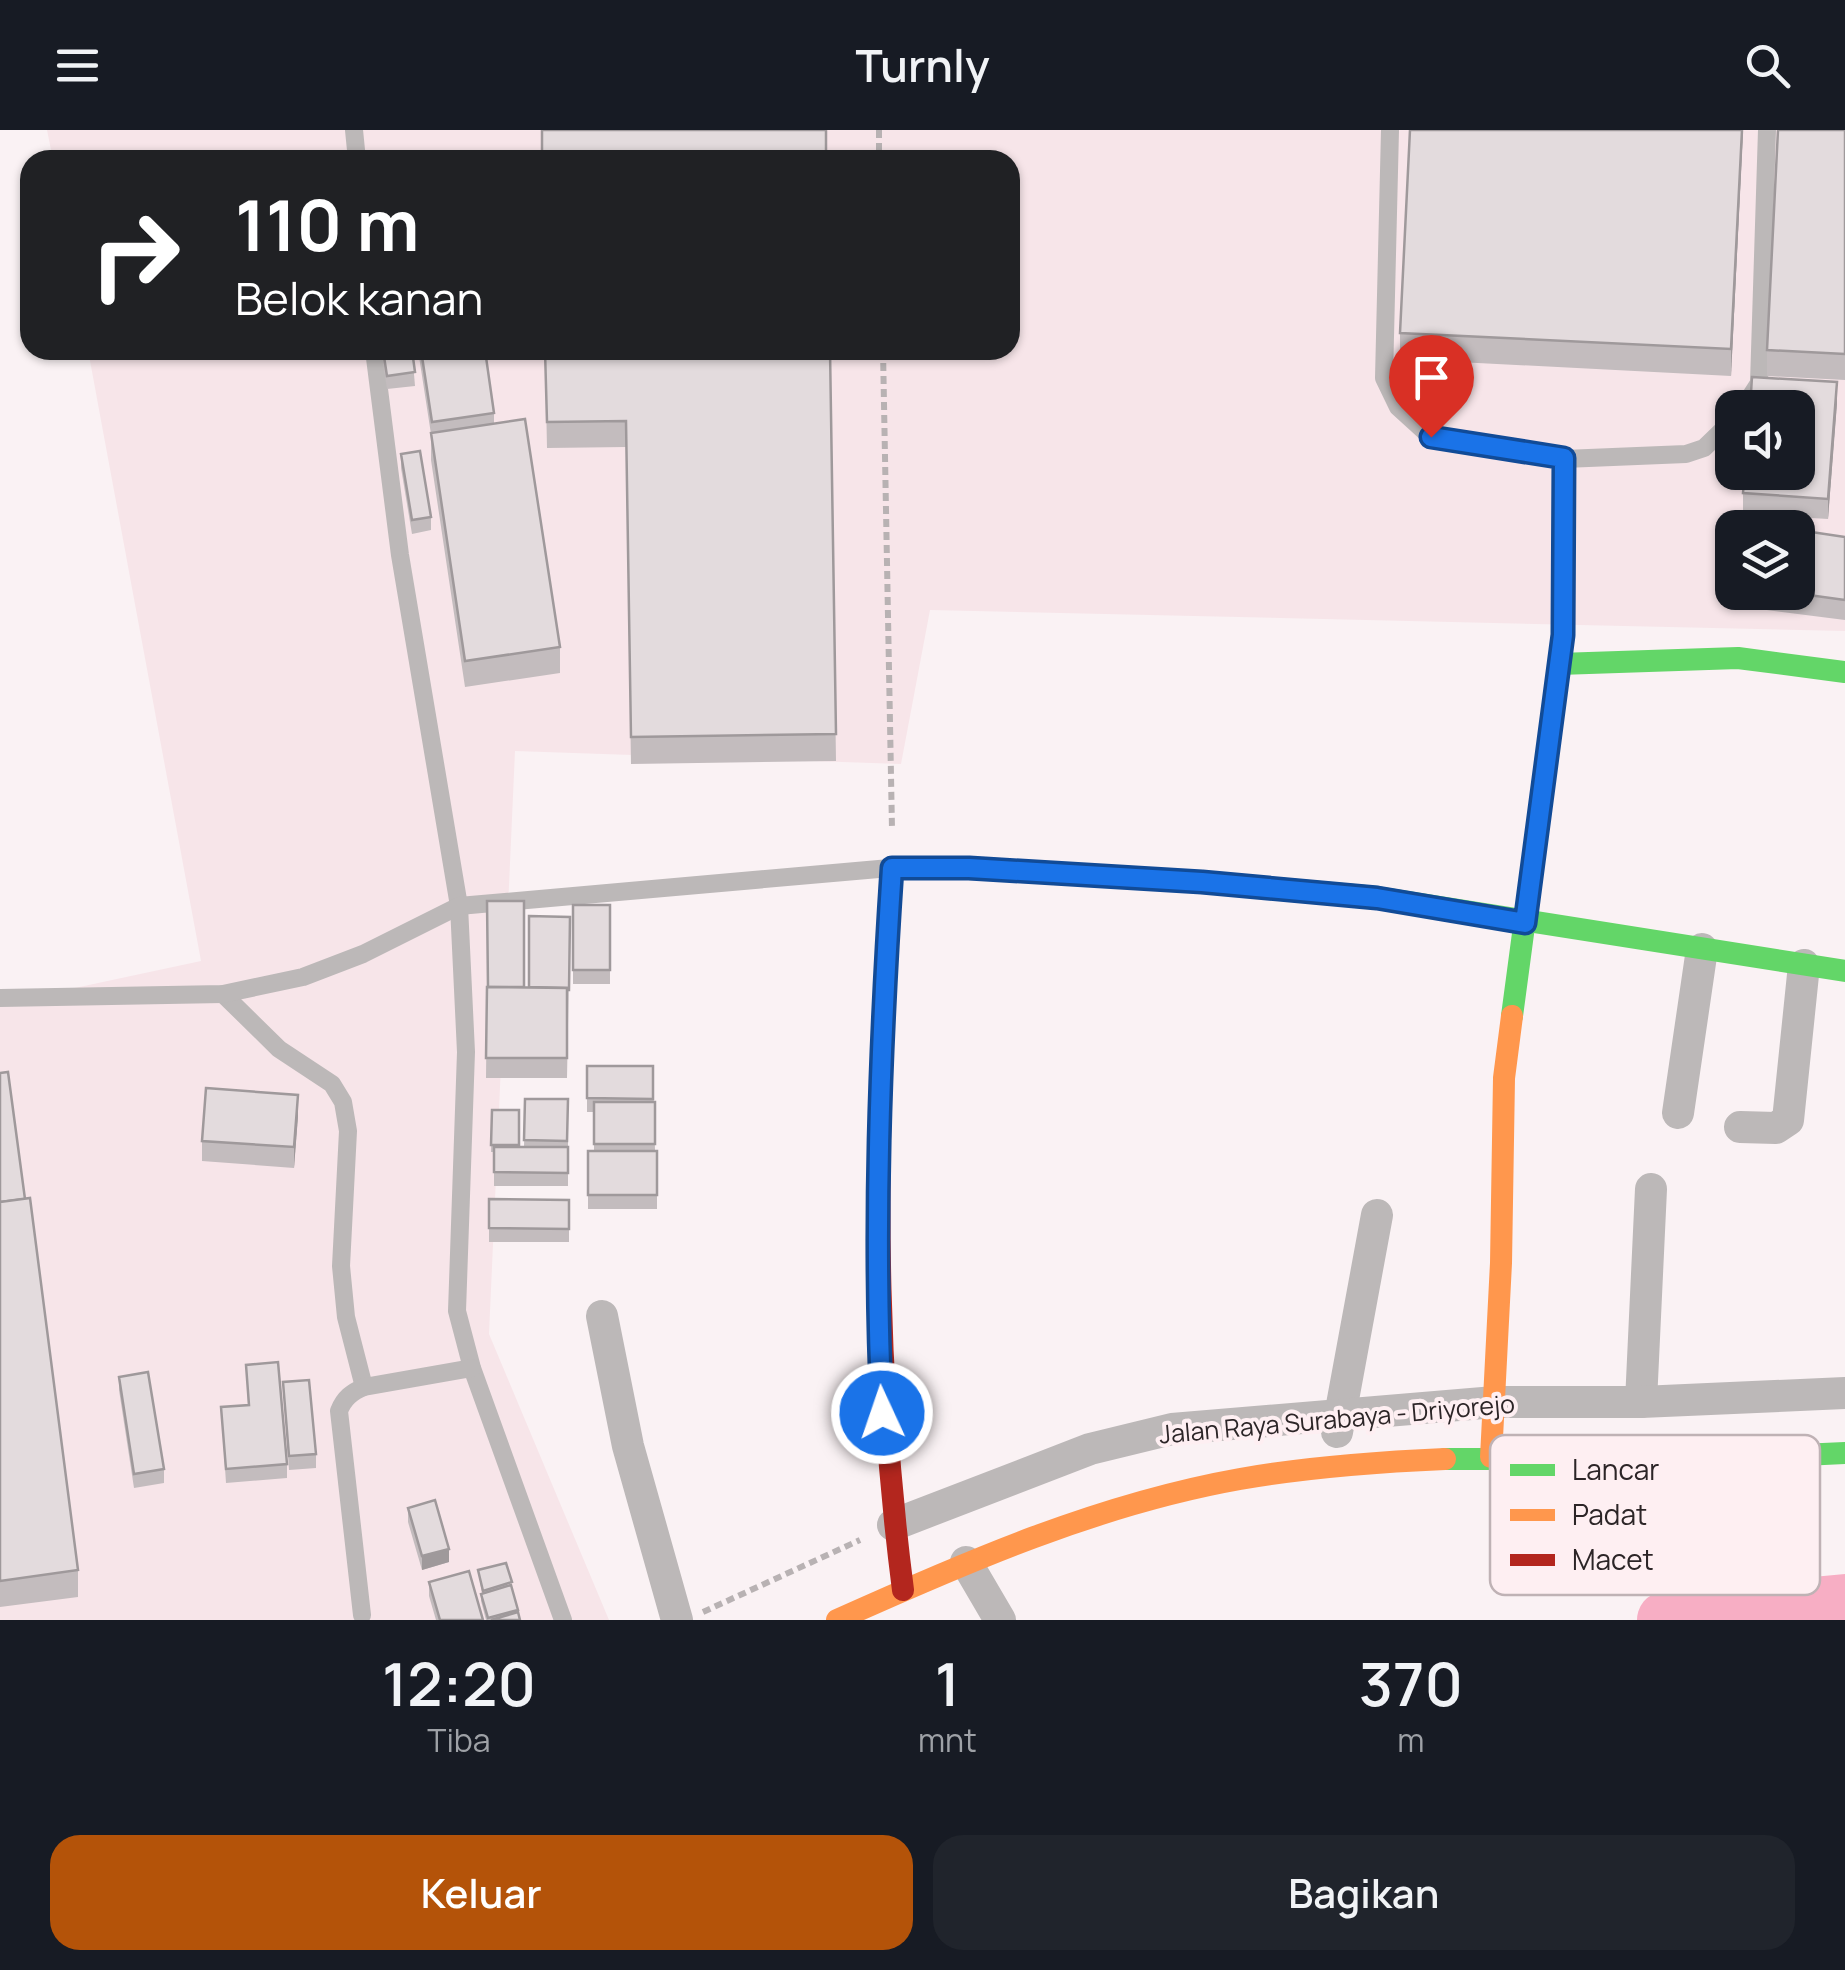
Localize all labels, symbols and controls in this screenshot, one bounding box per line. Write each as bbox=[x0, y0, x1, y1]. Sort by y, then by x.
text: Turnly bbox=[855, 34, 990, 96]
icon: menu bbox=[50, 38, 105, 93]
icon: search bbox=[1740, 38, 1795, 93]
text: 110 m bbox=[235, 176, 419, 272]
icon: right bbox=[70, 190, 200, 320]
text: Belok kanan bbox=[235, 267, 483, 329]
pin bbox=[1389, 335, 1474, 438]
icon: arrive bbox=[1404, 350, 1459, 405]
map controls bbox=[1715, 390, 1815, 610]
button: sound bbox=[1715, 390, 1815, 490]
button: layers bbox=[1715, 510, 1815, 610]
position arrow bbox=[830, 1361, 934, 1465]
street label: Jalan Raya Surabaya - Driyorejo bbox=[1158, 1386, 1516, 1451]
legend bbox=[1490, 1435, 1820, 1595]
text: Lancar bbox=[1572, 1450, 1659, 1488]
text: Padat bbox=[1572, 1495, 1647, 1533]
text: Macet bbox=[1572, 1540, 1654, 1578]
text: 12:20 bbox=[382, 1642, 536, 1724]
text: 1 bbox=[935, 1642, 960, 1724]
text: 370 bbox=[1359, 1642, 1463, 1724]
text: Tiba bbox=[427, 1718, 491, 1762]
text: mnt bbox=[918, 1718, 977, 1762]
text: m bbox=[1397, 1718, 1424, 1762]
button: Keluar bbox=[50, 1835, 913, 1950]
button: Bagikan bbox=[933, 1835, 1795, 1950]

